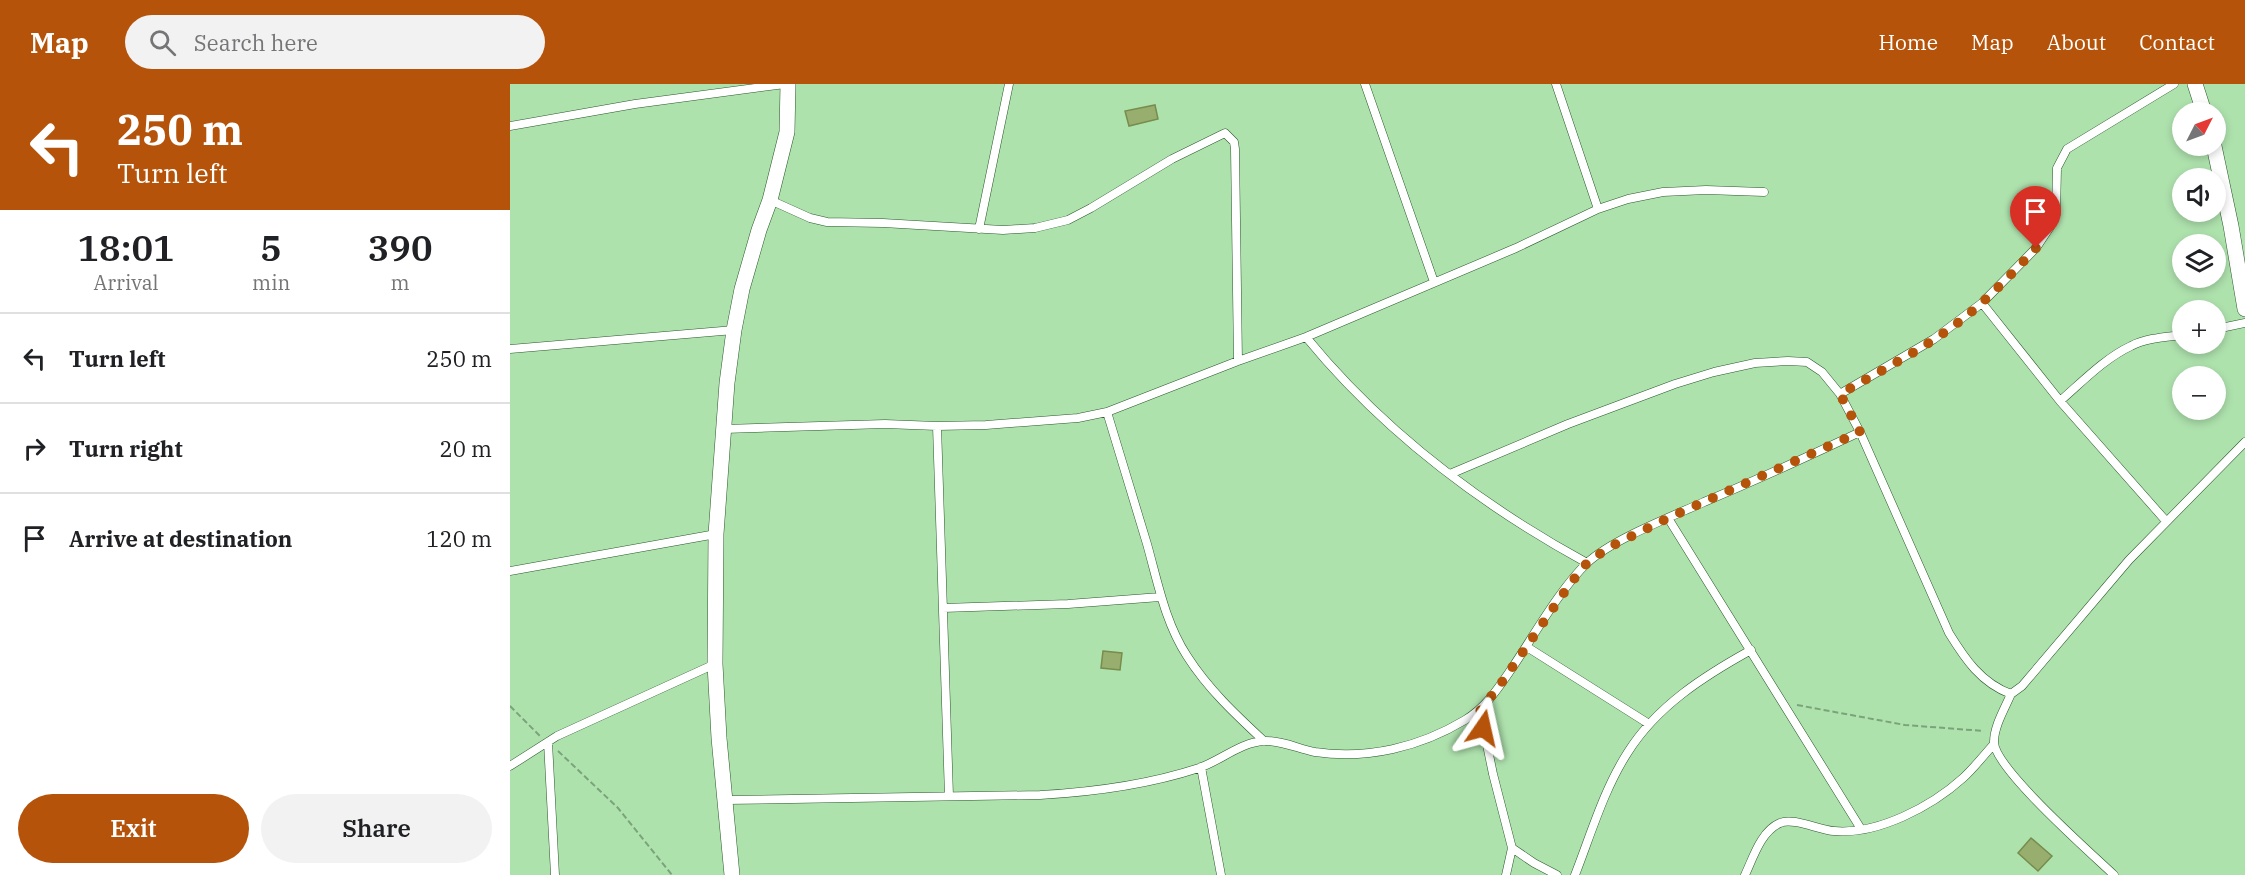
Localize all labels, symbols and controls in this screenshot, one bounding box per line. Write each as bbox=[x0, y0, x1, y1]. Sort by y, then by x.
search box bbox=[125, 15, 545, 69]
text: Map bbox=[30, 24, 89, 61]
icon: search bbox=[146, 26, 179, 59]
text: Search here bbox=[194, 28, 318, 57]
text: Home bbox=[1878, 28, 1938, 56]
text: Map bbox=[1971, 28, 2014, 56]
text: About bbox=[2047, 28, 2106, 56]
text: Contact bbox=[2139, 28, 2215, 56]
text: 250 m bbox=[117, 102, 243, 157]
north arrow bbox=[2172, 102, 2226, 156]
map controls bbox=[2172, 102, 2226, 420]
icon: left bbox=[18, 108, 96, 186]
text: Turn left bbox=[117, 155, 228, 190]
button: sound bbox=[2172, 168, 2226, 222]
pin bbox=[2010, 186, 2061, 248]
icon: arrive bbox=[2019, 195, 2052, 228]
text: 18:01 bbox=[77, 224, 175, 271]
text: 5 bbox=[260, 224, 282, 271]
text: 390 bbox=[368, 224, 433, 271]
button: layers bbox=[2172, 234, 2226, 288]
text: Arrival bbox=[93, 269, 159, 296]
text: min bbox=[252, 269, 290, 296]
text: m bbox=[391, 269, 410, 296]
button: + bbox=[2172, 300, 2226, 354]
icon: left bbox=[18, 342, 51, 375]
text: Turn left bbox=[69, 344, 165, 373]
text: 250 m bbox=[426, 344, 492, 373]
button: − bbox=[2172, 366, 2226, 420]
icon: right bbox=[18, 432, 51, 465]
text: Turn right bbox=[69, 434, 183, 463]
text: 20 m bbox=[440, 434, 492, 463]
icon: arrive bbox=[18, 522, 51, 555]
text: Arrive at destination bbox=[69, 524, 292, 553]
text: 120 m bbox=[426, 524, 492, 553]
position arrow bbox=[1451, 696, 1515, 760]
button: Exit bbox=[18, 794, 249, 863]
button: Share bbox=[261, 794, 492, 863]

